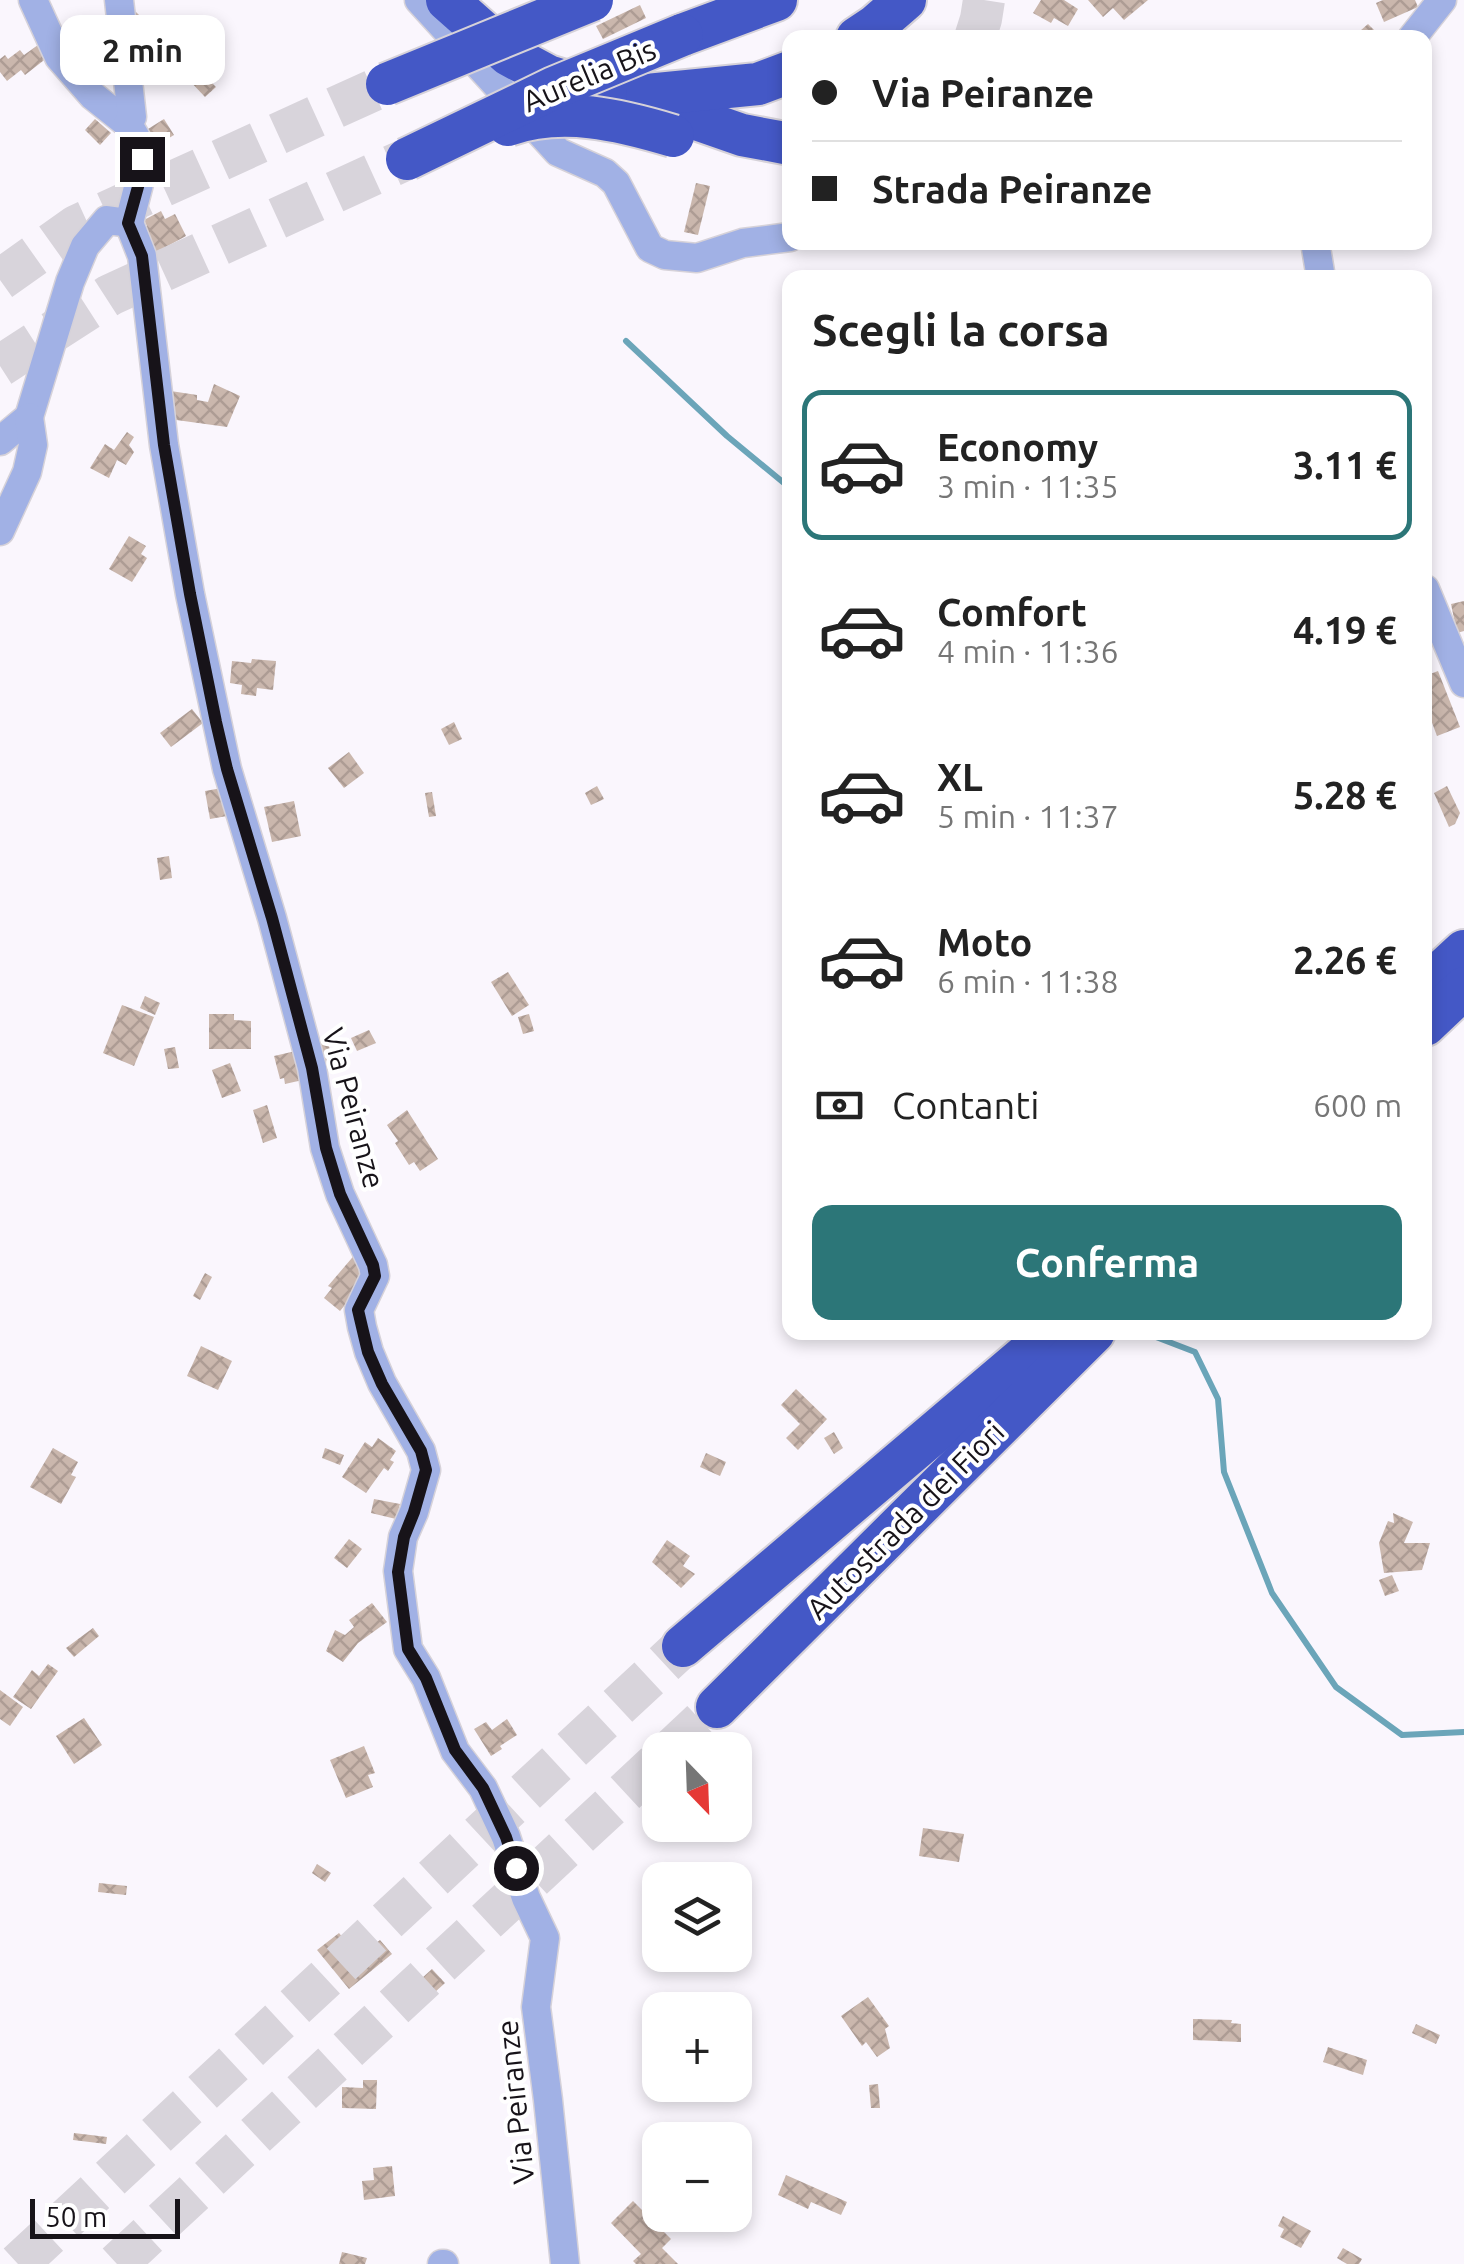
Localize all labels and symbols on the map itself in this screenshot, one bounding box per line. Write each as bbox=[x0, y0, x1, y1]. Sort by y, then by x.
callout: 2 min bbox=[59, 14, 224, 84]
street label: Aurelia Bis bbox=[517, 32, 661, 118]
route end bbox=[120, 137, 165, 182]
street label: Via Peiranze bbox=[316, 1024, 392, 1192]
street label: Autostrada dei Fiori bbox=[799, 1414, 1011, 1626]
north arrow bbox=[642, 1732, 752, 1842]
route start bbox=[494, 1846, 539, 1891]
street label: Via Peiranze bbox=[489, 2018, 541, 2186]
scale bar bbox=[30, 2194, 180, 2238]

